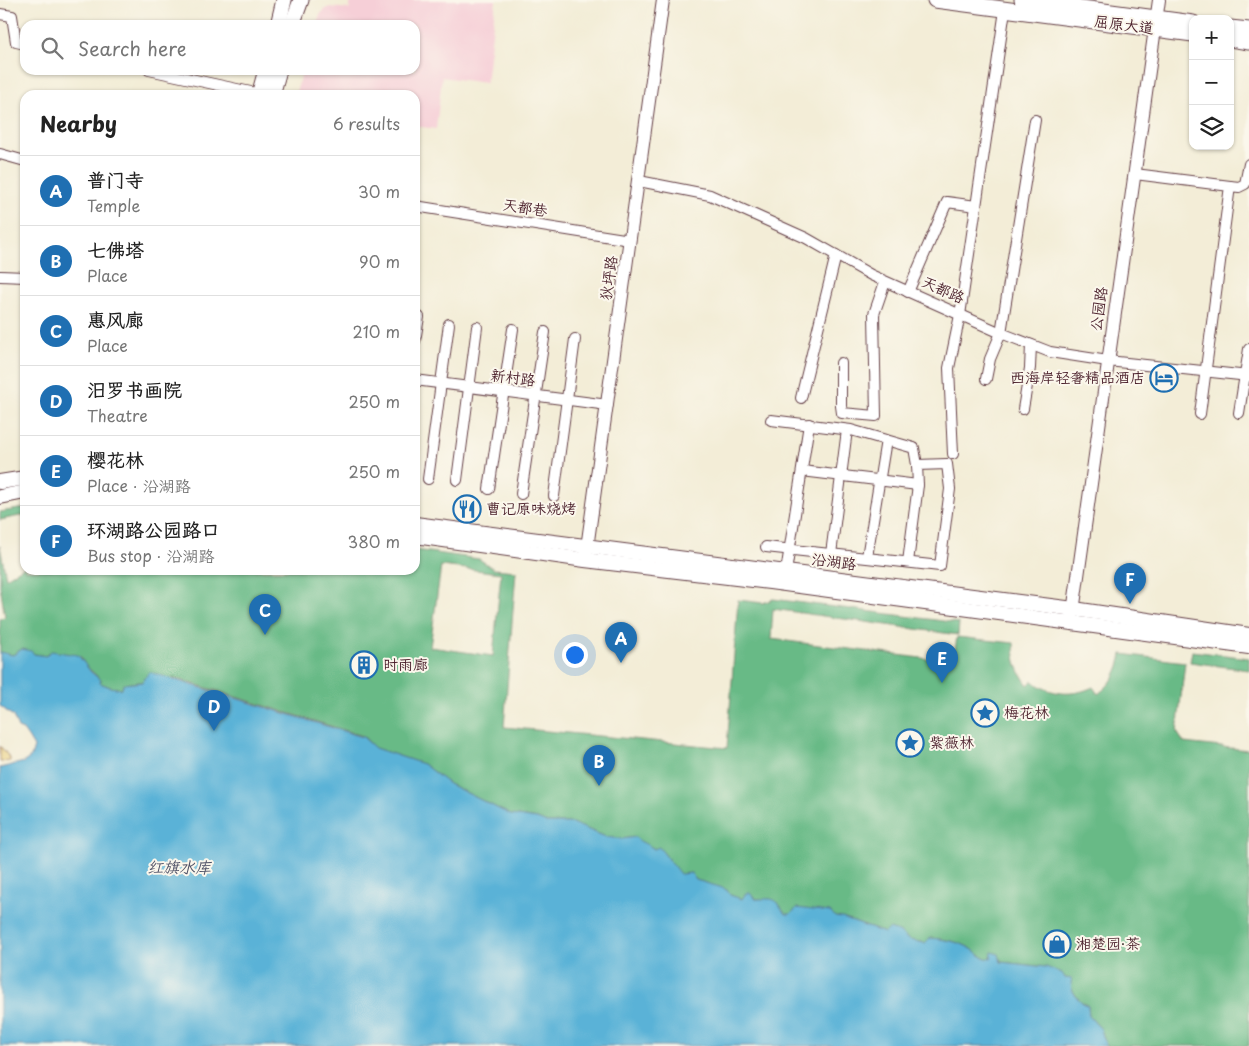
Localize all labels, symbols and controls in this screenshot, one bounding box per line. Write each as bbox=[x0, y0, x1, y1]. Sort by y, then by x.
street label: 屈原大道 bbox=[1093, 8, 1155, 39]
map controls bbox=[1189, 15, 1234, 150]
button: + bbox=[1189, 15, 1234, 60]
search box bbox=[20, 20, 420, 75]
icon: search bbox=[38, 34, 66, 62]
text: Search here bbox=[78, 34, 187, 62]
button: − bbox=[1189, 60, 1234, 105]
button: layers bbox=[1189, 105, 1234, 150]
text: Nearby bbox=[40, 107, 117, 139]
text: 6 results bbox=[333, 111, 400, 135]
text: 普门寺 bbox=[87, 165, 144, 193]
text: A bbox=[50, 179, 62, 203]
text: 30 m bbox=[358, 179, 400, 203]
street label: 天都巷 bbox=[501, 192, 549, 221]
text: Temple bbox=[87, 193, 140, 217]
text: 七佛塔 bbox=[87, 235, 144, 263]
text: B bbox=[51, 249, 61, 273]
text: 90 m bbox=[359, 249, 400, 273]
street label: 狄坪路 bbox=[593, 254, 622, 302]
text: Place bbox=[87, 263, 128, 287]
street label: 天都路 bbox=[918, 269, 969, 308]
street label: 公园路 bbox=[1083, 285, 1112, 333]
text: 惠风廊 bbox=[87, 305, 144, 333]
text: C bbox=[50, 319, 62, 343]
text: 210 m bbox=[352, 319, 400, 343]
text: Place bbox=[87, 333, 128, 357]
street label: 新村路 bbox=[489, 362, 537, 391]
hotel icon: 西海岸轻奢精品酒店 bbox=[1149, 363, 1179, 393]
place label: 西海岸轻奢精品酒店 bbox=[1010, 365, 1145, 388]
text: 汨罗书画院 bbox=[87, 375, 182, 403]
text: D bbox=[50, 389, 62, 413]
text: 250 m bbox=[349, 389, 400, 413]
text: Theatre bbox=[87, 403, 148, 427]
text: 樱花林 bbox=[87, 445, 144, 473]
text: E bbox=[51, 459, 61, 483]
text: 250 m bbox=[349, 459, 400, 483]
text: Place · 沿湖路 bbox=[87, 473, 191, 497]
restaurant icon: 曹记原味烧烤 bbox=[452, 494, 482, 524]
place label: 曹记原味烧烤 bbox=[486, 496, 576, 519]
text: 环湖路公园路口 bbox=[87, 515, 220, 543]
text: F bbox=[51, 529, 61, 553]
text: 380 m bbox=[348, 529, 400, 553]
text: Bus stop · 沿湖路 bbox=[87, 543, 215, 567]
street label: 沿湖路 bbox=[810, 546, 858, 575]
pin: F bbox=[1114, 563, 1146, 604]
pin: C bbox=[249, 594, 281, 635]
pin: A bbox=[605, 622, 637, 663]
your location bbox=[562, 642, 588, 668]
pin: E bbox=[926, 642, 958, 683]
building icon: 时雨廊 bbox=[349, 650, 379, 680]
place label: 时雨廊 bbox=[383, 652, 428, 675]
pin: D bbox=[198, 690, 230, 731]
place icon: 梅花林 bbox=[970, 698, 1000, 728]
place label: 梅花林 bbox=[1004, 700, 1049, 723]
place icon: 紫薇林 bbox=[895, 728, 925, 758]
place label: 紫薇林 bbox=[929, 730, 974, 753]
pin: B bbox=[583, 745, 615, 786]
water label: 红旗水库 bbox=[147, 854, 213, 878]
shop icon: 湘楚园·茶 bbox=[1042, 929, 1072, 959]
place label: 湘楚园·茶 bbox=[1076, 931, 1140, 954]

